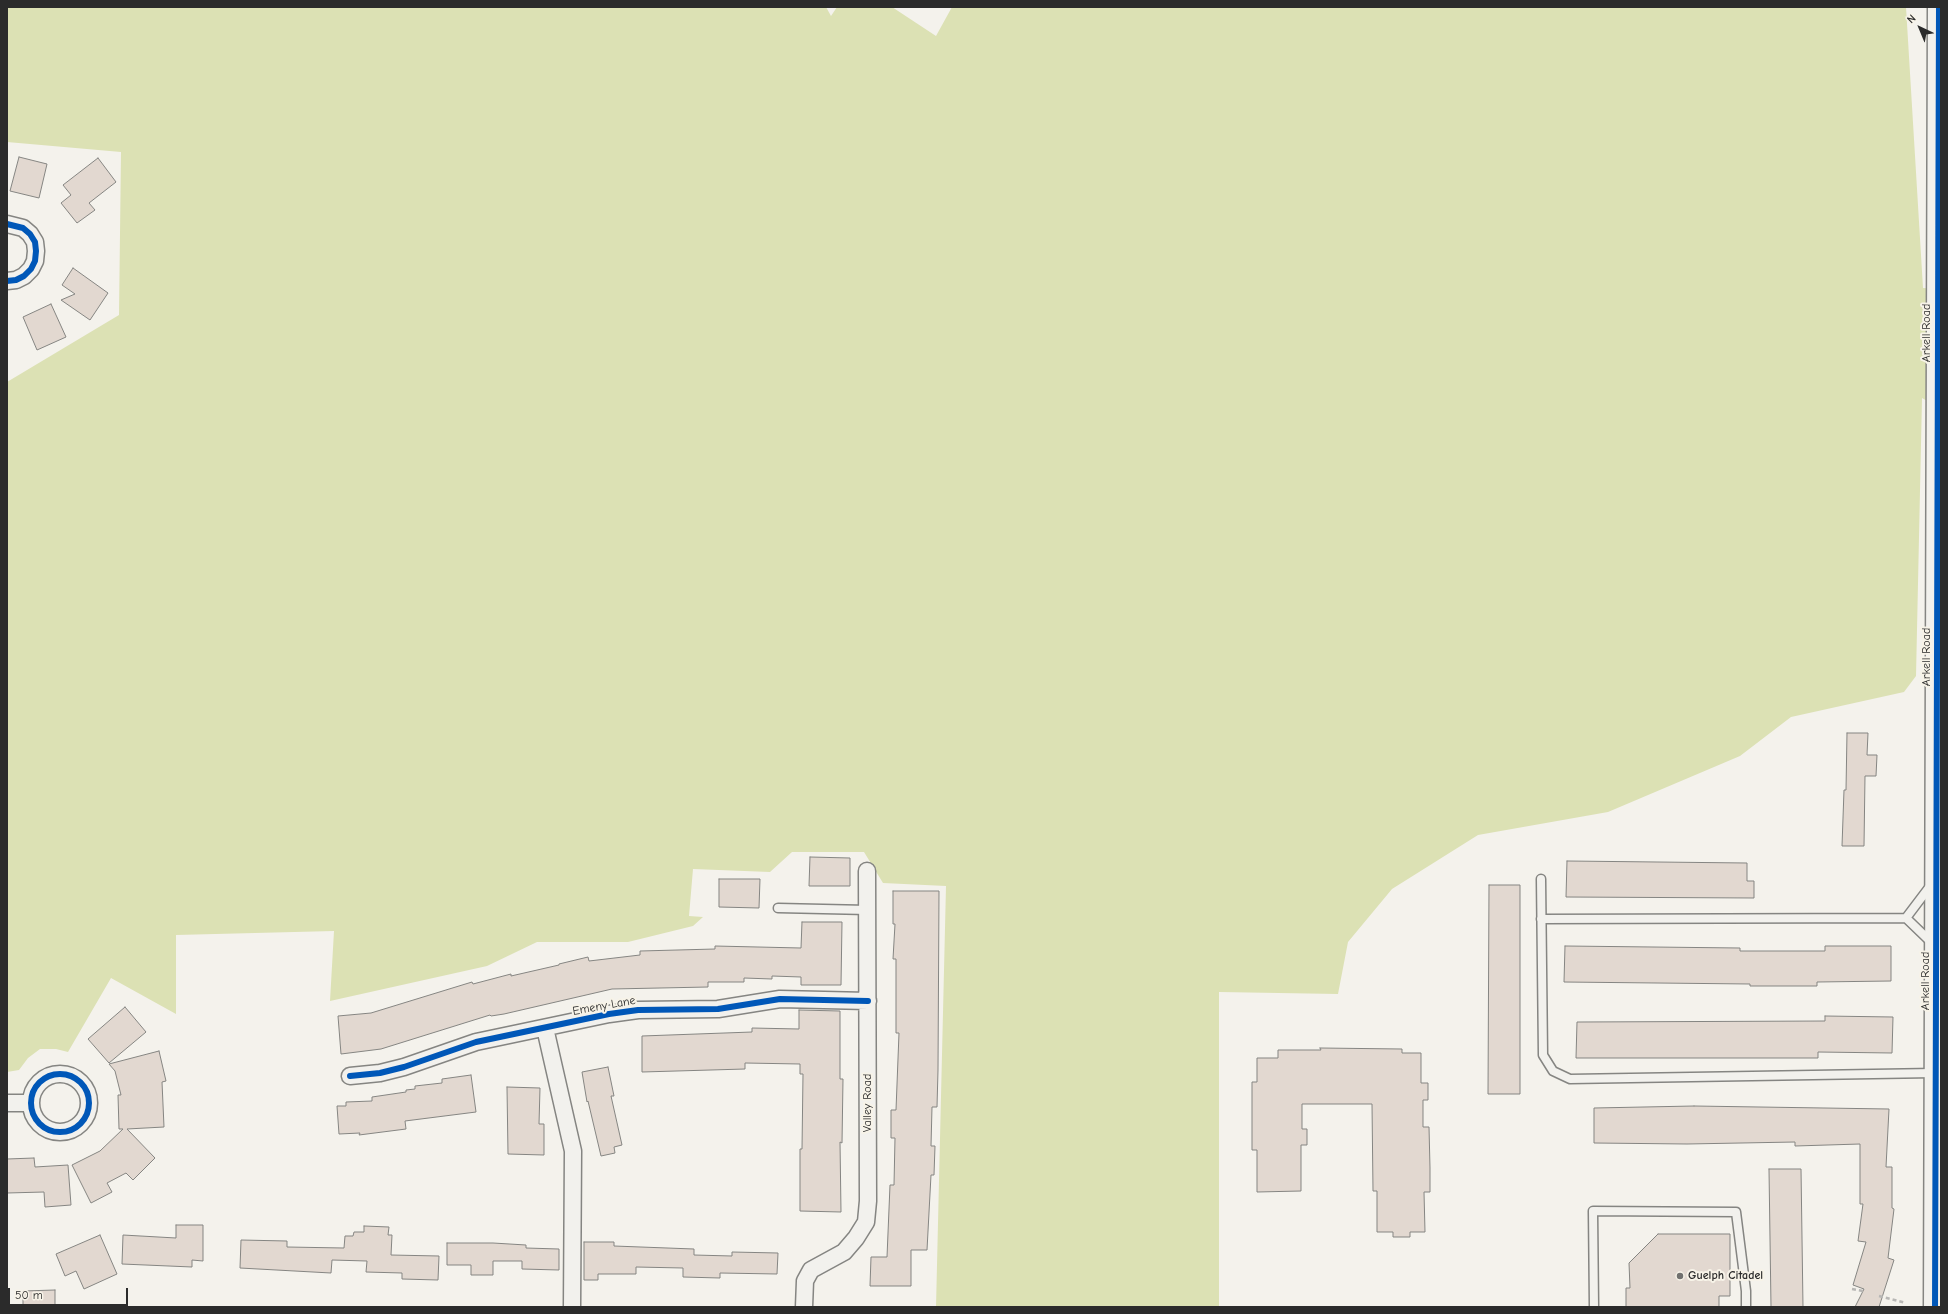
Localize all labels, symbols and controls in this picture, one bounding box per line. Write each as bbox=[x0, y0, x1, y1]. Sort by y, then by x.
north arrow bbox=[1900, 8, 1940, 48]
text: N bbox=[1904, 12, 1918, 26]
street label: Arkell Road bbox=[1920, 304, 1934, 362]
street label: Arkell Road bbox=[1920, 628, 1934, 686]
street label: Arkell Road bbox=[1919, 952, 1933, 1010]
street label: Emeny Lane bbox=[571, 993, 637, 1019]
street label: Valley Road bbox=[861, 1074, 875, 1132]
place label: Guelph Citadel bbox=[1688, 1269, 1763, 1283]
marker: Guelph Citadel bbox=[1675, 1271, 1685, 1281]
scale bar bbox=[10, 1280, 130, 1306]
text: 50 m bbox=[15, 1288, 43, 1302]

